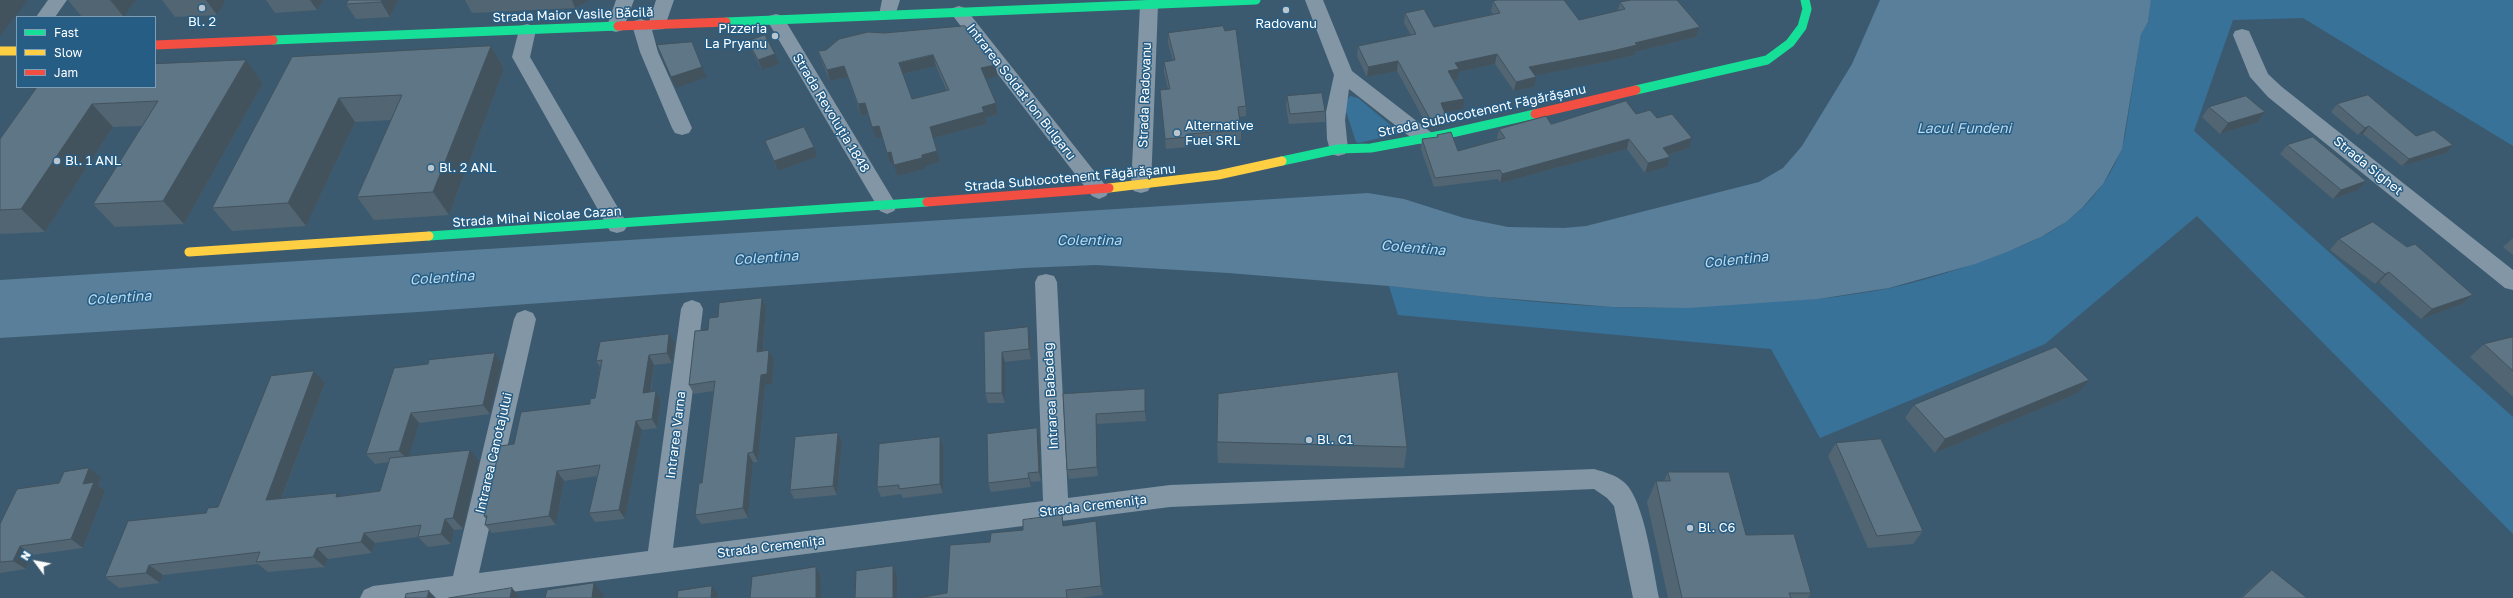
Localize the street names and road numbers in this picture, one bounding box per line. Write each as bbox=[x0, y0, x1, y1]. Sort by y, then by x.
street label: Strada Maior Vasile Băcilă bbox=[492, 4, 654, 26]
street label: Intrarea Soldat Ion Bulgaru bbox=[963, 21, 1079, 163]
street label: Strada Radovanu bbox=[1135, 42, 1155, 148]
street label: Strada Revoluția 1848 bbox=[789, 51, 873, 175]
street label: Strada Sublocotenent Făgărășanu bbox=[1377, 81, 1587, 141]
street label: Strada Sighet bbox=[2330, 133, 2406, 199]
street label: Strada Sublocotenent Făgărășanu bbox=[964, 161, 1176, 195]
street label: Strada Mihai Nicolae Cazan bbox=[452, 203, 622, 231]
street label: Intrarea Babadag bbox=[1040, 342, 1062, 450]
street label: Intrarea Varna bbox=[663, 390, 689, 480]
street label: Intrarea Canotajului bbox=[472, 391, 516, 515]
street label: Strada Cremenița bbox=[1038, 492, 1148, 520]
street label: Strada Cremenița bbox=[716, 533, 826, 561]

